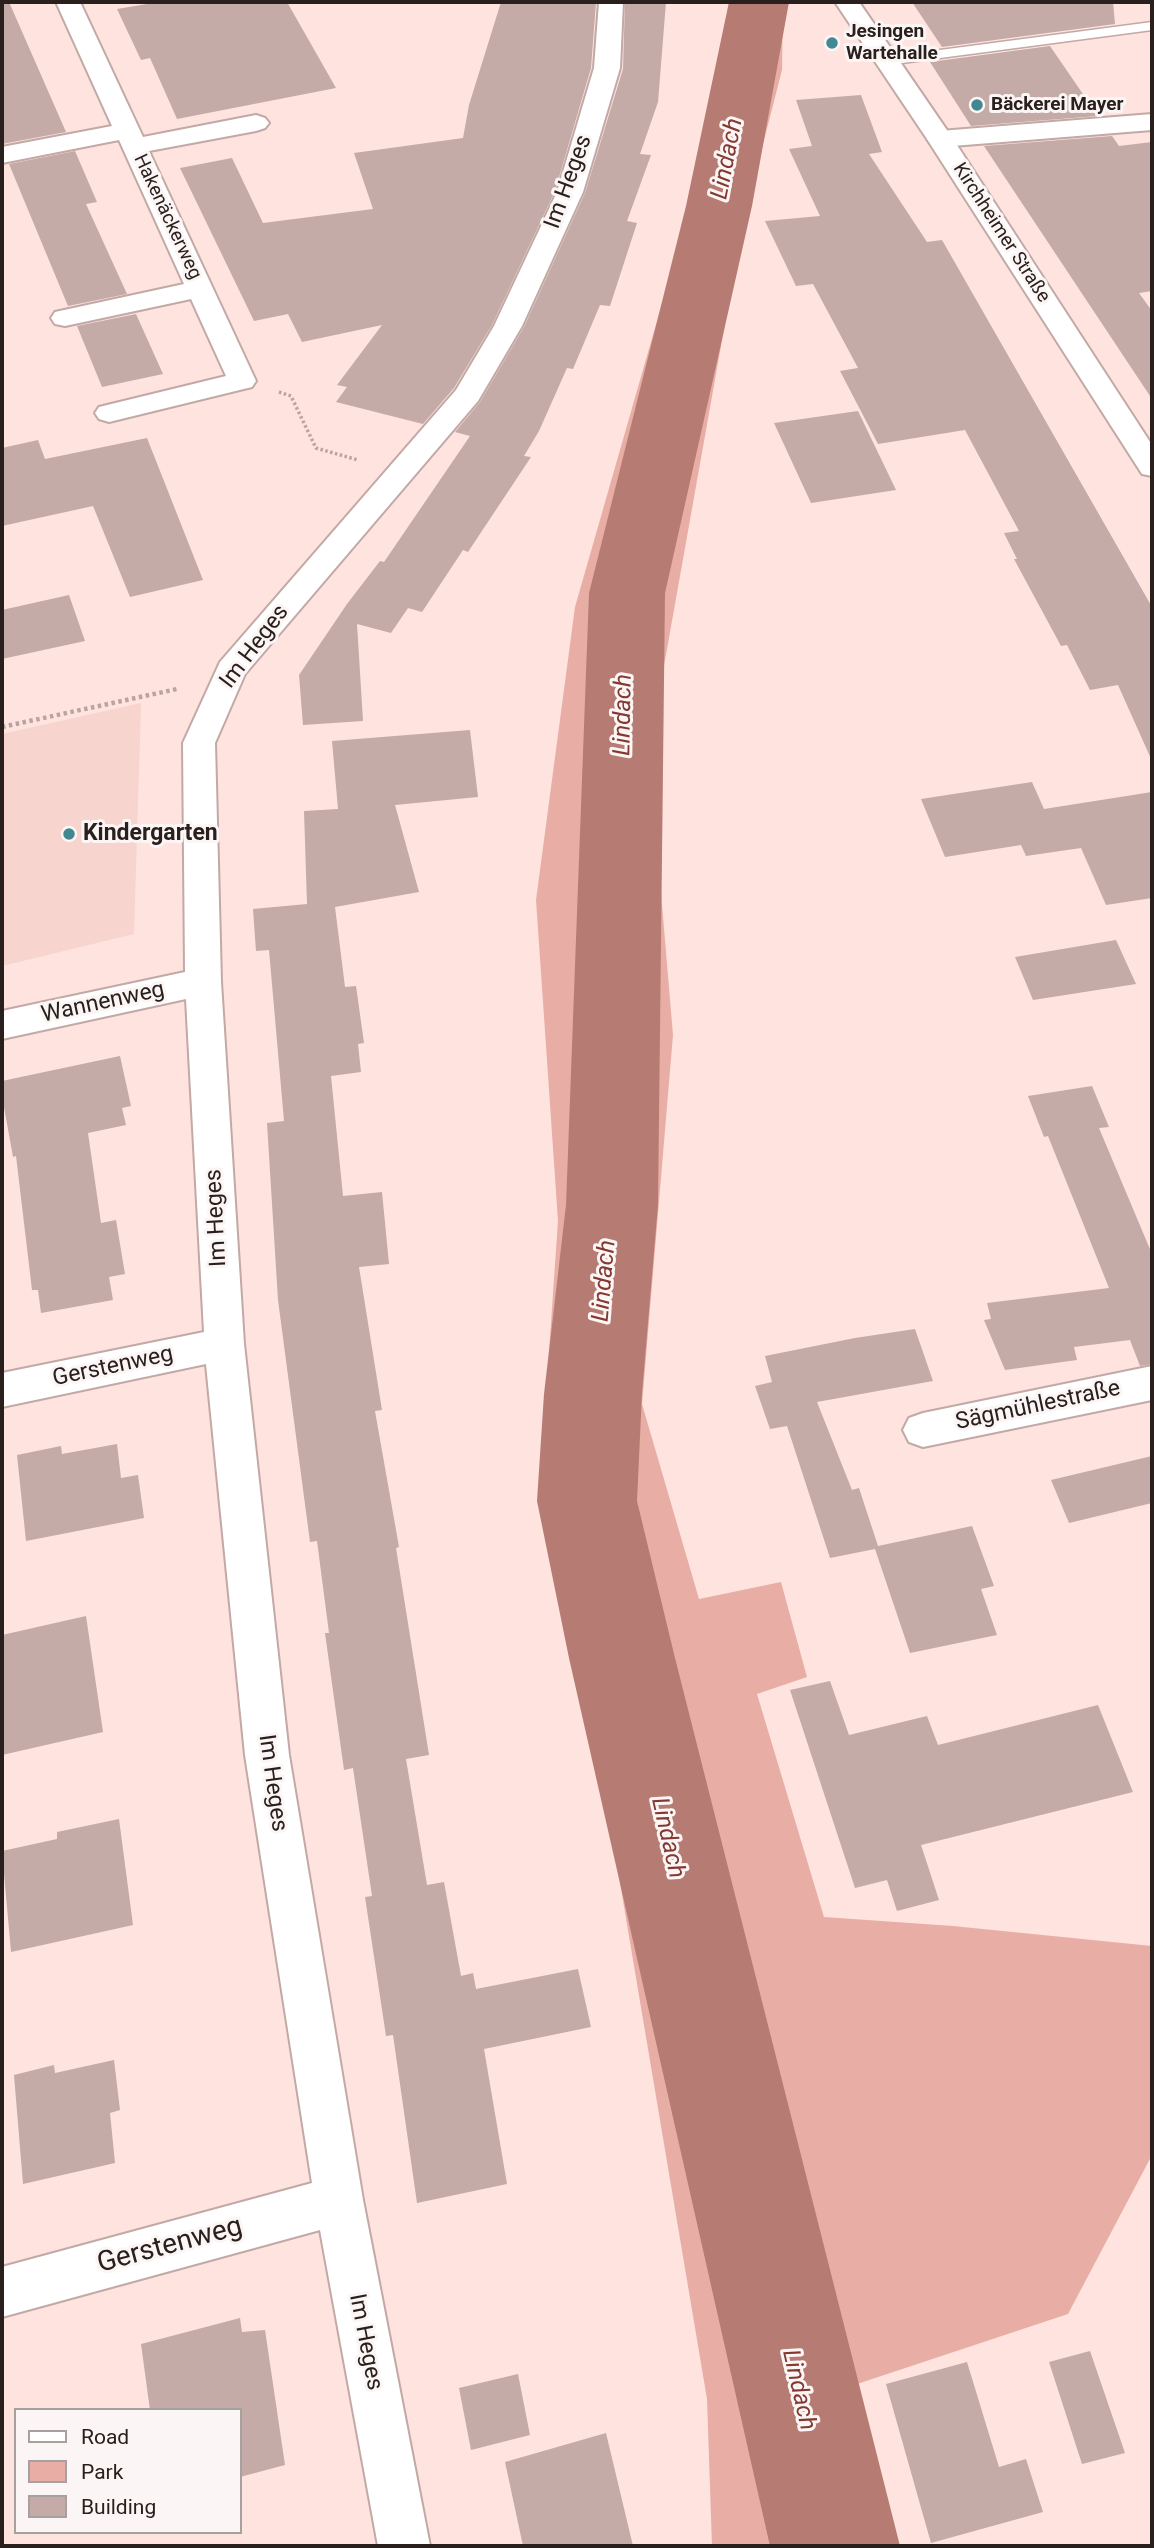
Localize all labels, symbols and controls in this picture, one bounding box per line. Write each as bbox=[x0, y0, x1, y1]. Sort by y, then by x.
place label: Jesingen Wartehalle bbox=[846, 21, 938, 65]
marker: Jesingen Wartehalle bbox=[824, 35, 840, 51]
place label: Bäckerei Mayer bbox=[991, 94, 1124, 116]
marker: Bäckerei Mayer bbox=[969, 97, 985, 113]
water label: Lindach bbox=[706, 116, 750, 202]
street label: Im Heges bbox=[539, 131, 599, 233]
street label: Hakenäckerweg bbox=[128, 151, 206, 283]
street label: Kirchheimer Straße bbox=[947, 159, 1055, 307]
street label: Im Heges bbox=[215, 600, 295, 694]
water label: Lindach bbox=[609, 674, 639, 756]
place label: Kindergarten bbox=[83, 820, 218, 848]
marker: Kindergarten bbox=[61, 826, 77, 842]
street label: Wannenweg bbox=[39, 976, 167, 1030]
street label: Im Heges bbox=[201, 1168, 233, 1268]
water label: Lindach bbox=[587, 1239, 623, 1323]
street label: Gerstenweg bbox=[50, 1341, 176, 1393]
street label: Sägmühlestraße bbox=[953, 1375, 1123, 1437]
street label: Im Heges bbox=[252, 1733, 292, 1833]
water label: Lindach bbox=[644, 1795, 690, 1881]
street label: Gerstenweg bbox=[94, 2210, 246, 2282]
street label: Im Heges bbox=[342, 2291, 388, 2393]
water label: Lindach bbox=[775, 2347, 821, 2433]
legend bbox=[14, 2408, 242, 2534]
text: Road bbox=[81, 2425, 129, 2449]
text: Park bbox=[81, 2460, 123, 2484]
text: Building bbox=[81, 2495, 156, 2519]

